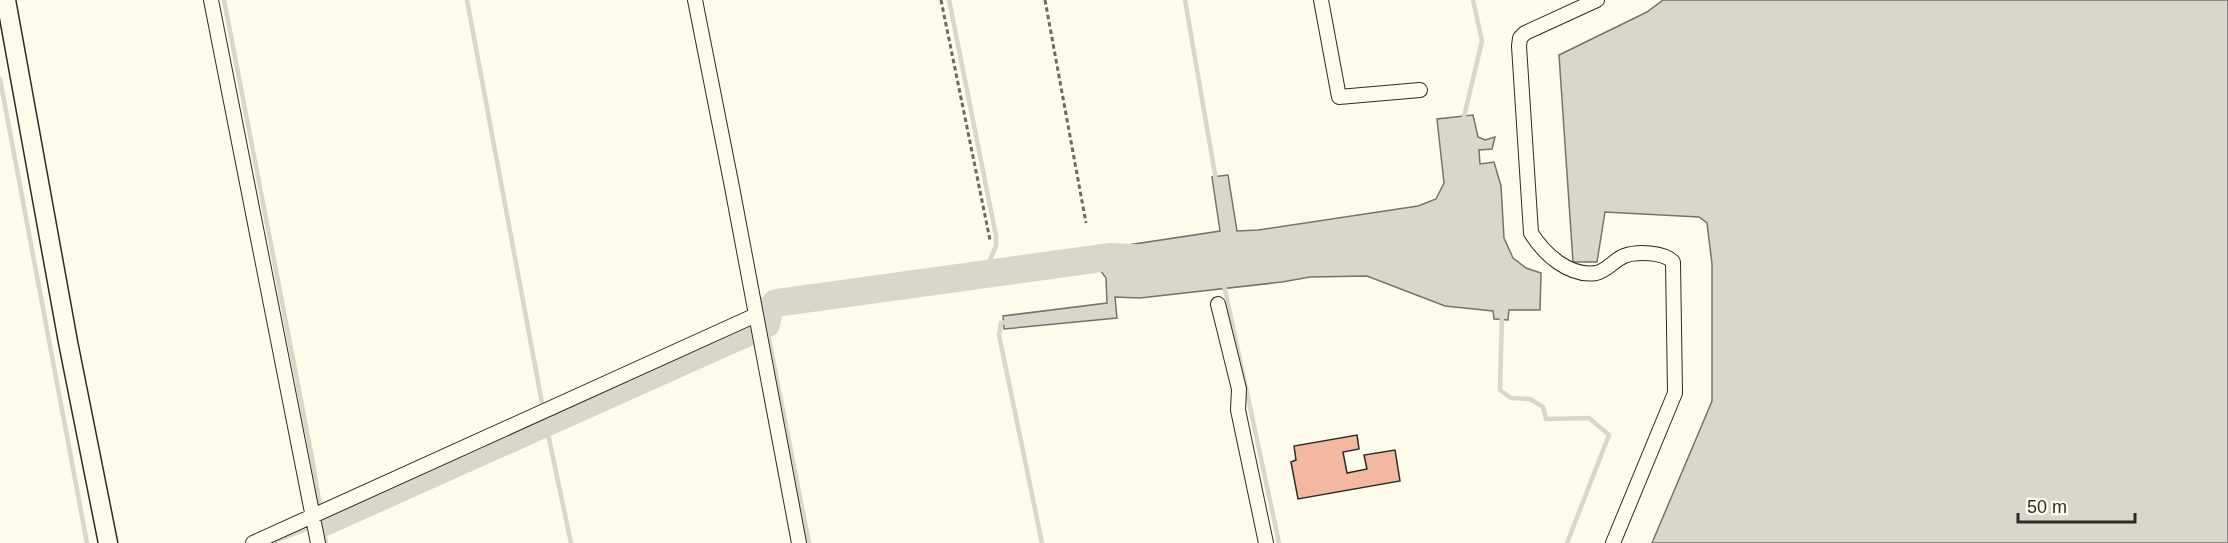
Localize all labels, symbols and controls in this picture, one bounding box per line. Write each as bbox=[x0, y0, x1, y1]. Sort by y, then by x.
scale bar bbox=[2018, 486, 2135, 524]
text: 50 m bbox=[2027, 497, 2067, 517]

